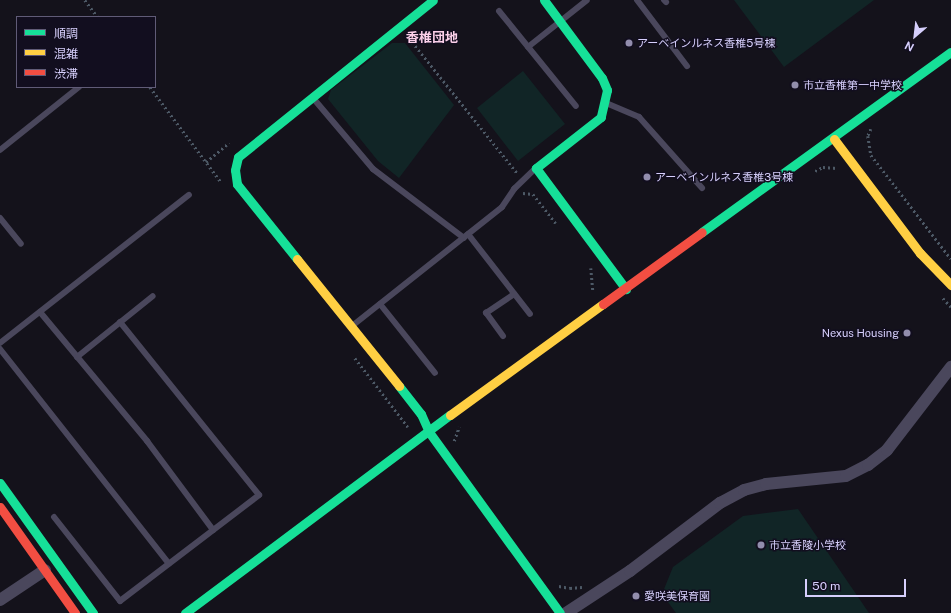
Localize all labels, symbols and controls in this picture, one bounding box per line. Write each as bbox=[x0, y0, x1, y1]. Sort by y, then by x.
legend bbox=[16, 16, 156, 88]
north arrow bbox=[895, 16, 935, 56]
text: 順調 bbox=[54, 27, 78, 41]
district label: 香椎団地 bbox=[406, 30, 458, 46]
place label: アーベインルネス香椎5号棟 bbox=[637, 36, 775, 50]
marker: アーベインルネス香椎5号棟 bbox=[624, 38, 634, 48]
text: N bbox=[903, 39, 916, 54]
text: 混雑 bbox=[54, 47, 78, 61]
text: 渋滞 bbox=[54, 67, 78, 81]
place label: 市立香椎第一中学校 bbox=[803, 78, 902, 92]
marker: 市立香椎第一中学校 bbox=[790, 80, 800, 90]
place label: アーベインルネス香椎3号棟 bbox=[655, 170, 793, 184]
marker: アーベインルネス香椎3号棟 bbox=[642, 172, 652, 182]
place label: Nexus Housing bbox=[822, 326, 899, 340]
marker: Nexus Housing bbox=[902, 328, 912, 338]
place label: 市立香陵小学校 bbox=[769, 538, 846, 552]
marker: 市立香陵小学校 bbox=[756, 540, 766, 550]
scale bar bbox=[807, 571, 908, 597]
text: 50 m bbox=[812, 579, 840, 593]
place label: 愛咲美保育園 bbox=[644, 589, 710, 603]
marker: 愛咲美保育園 bbox=[631, 591, 641, 601]

